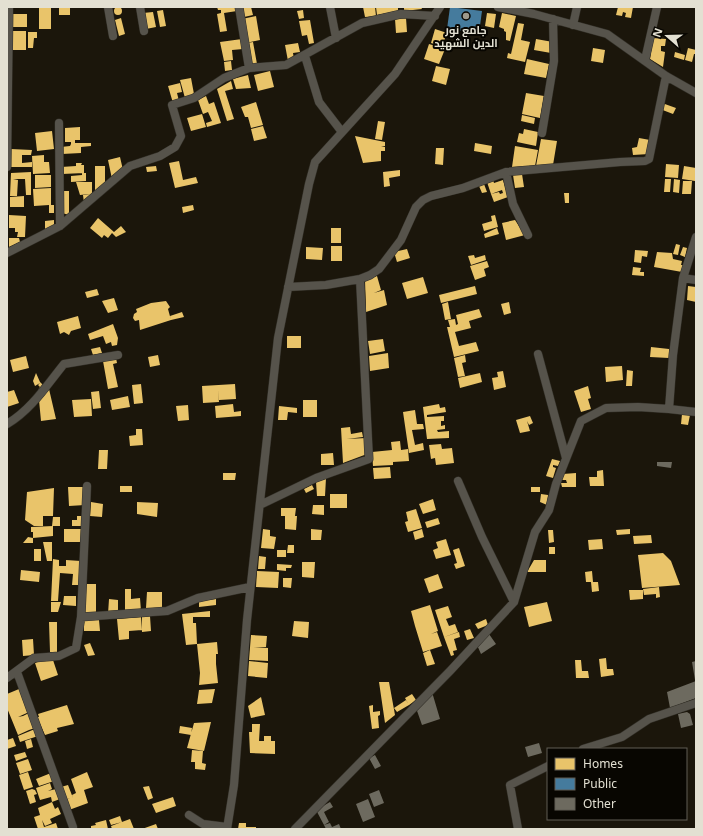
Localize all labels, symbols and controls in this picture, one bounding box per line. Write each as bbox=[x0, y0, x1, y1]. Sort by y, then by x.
marker: جامع نور الدين الشهيد bbox=[461, 11, 471, 21]
north arrow bbox=[647, 16, 687, 56]
place label: جامع نور الدين الشهيد bbox=[434, 22, 498, 51]
text: N bbox=[649, 26, 666, 39]
legend bbox=[547, 748, 687, 820]
text: Homes bbox=[583, 755, 623, 772]
text: Public bbox=[583, 775, 617, 792]
text: Other bbox=[583, 795, 616, 812]

